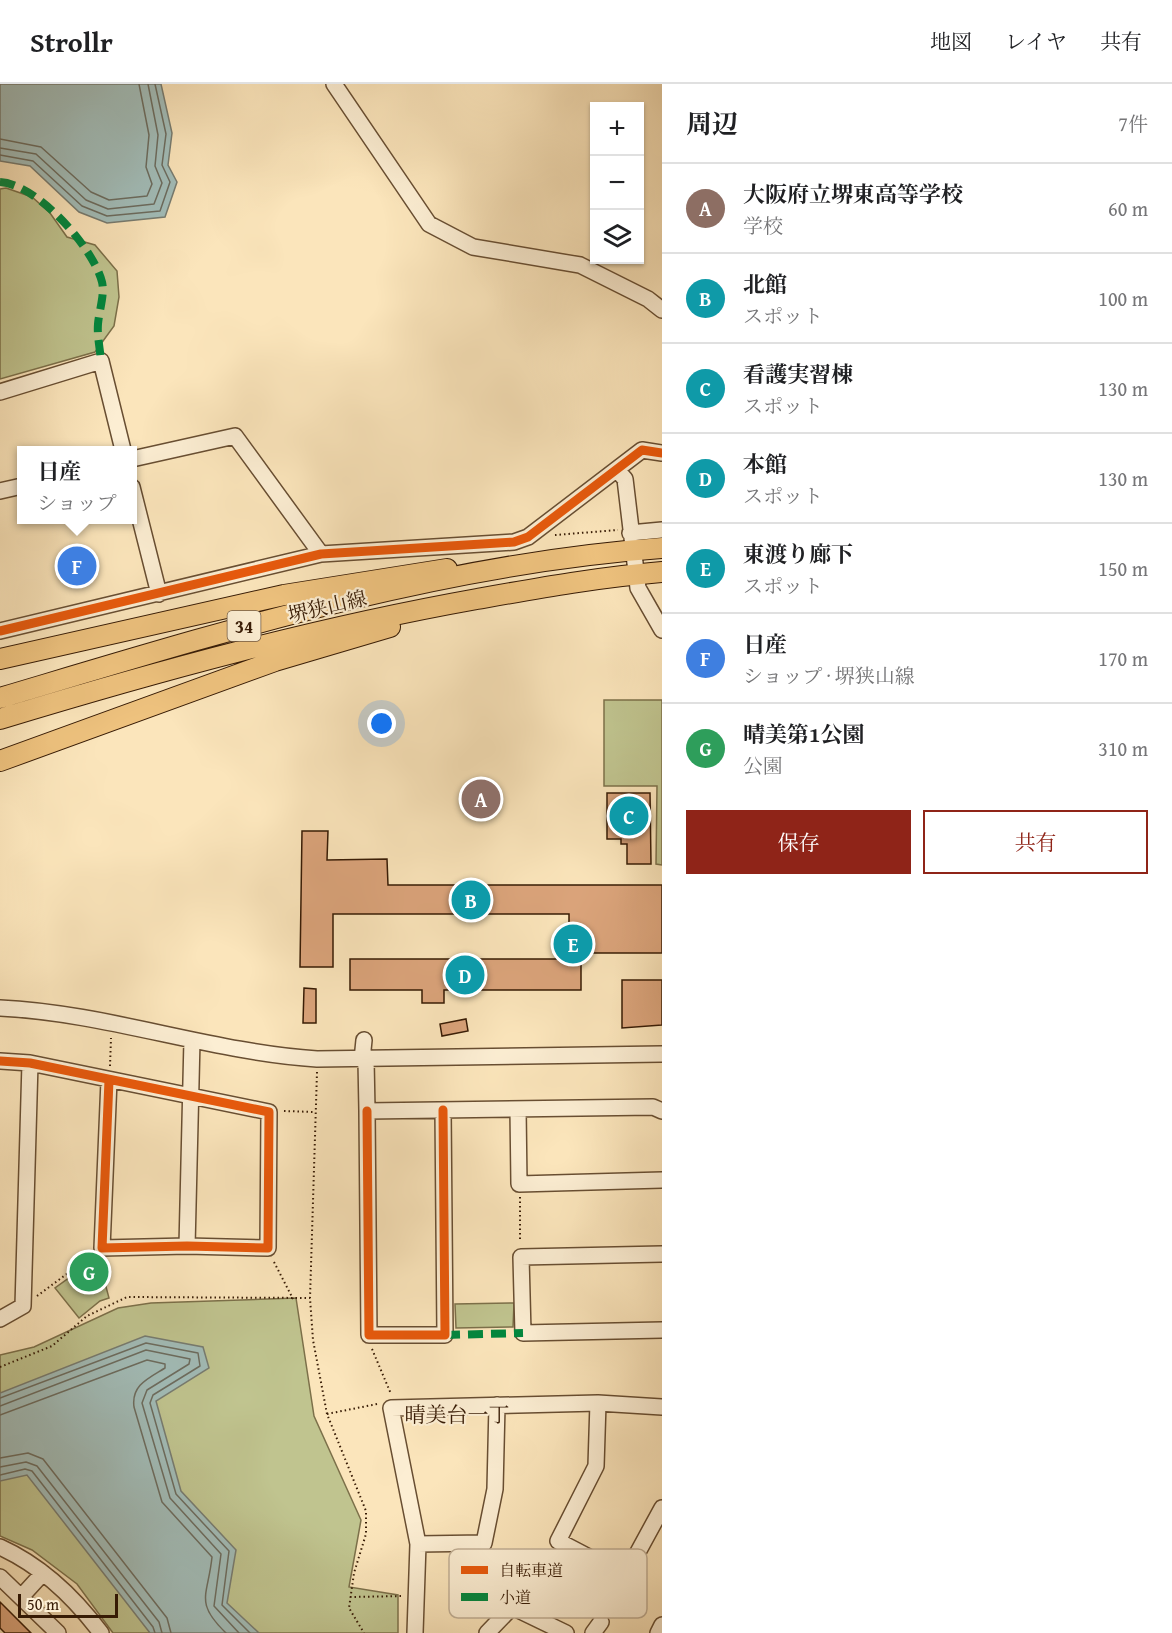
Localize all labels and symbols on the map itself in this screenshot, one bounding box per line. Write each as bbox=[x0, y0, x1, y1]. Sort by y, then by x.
pin: F bbox=[58, 544, 97, 588]
street label: 堺狭山線 bbox=[285, 583, 369, 629]
road number: 34 bbox=[228, 611, 260, 641]
your location bbox=[367, 709, 396, 738]
pin: A bbox=[462, 776, 500, 822]
pin: C bbox=[610, 794, 648, 838]
pin: B bbox=[452, 878, 490, 922]
pin: E bbox=[554, 922, 592, 966]
pin: D bbox=[446, 952, 484, 998]
pin: G bbox=[70, 1250, 109, 1294]
district label: 晴美台一丁 bbox=[405, 1399, 510, 1430]
legend bbox=[449, 1549, 647, 1618]
text: 自転車道 bbox=[499, 1558, 563, 1582]
text: 小道 bbox=[499, 1585, 531, 1609]
scale bar bbox=[18, 1591, 118, 1618]

